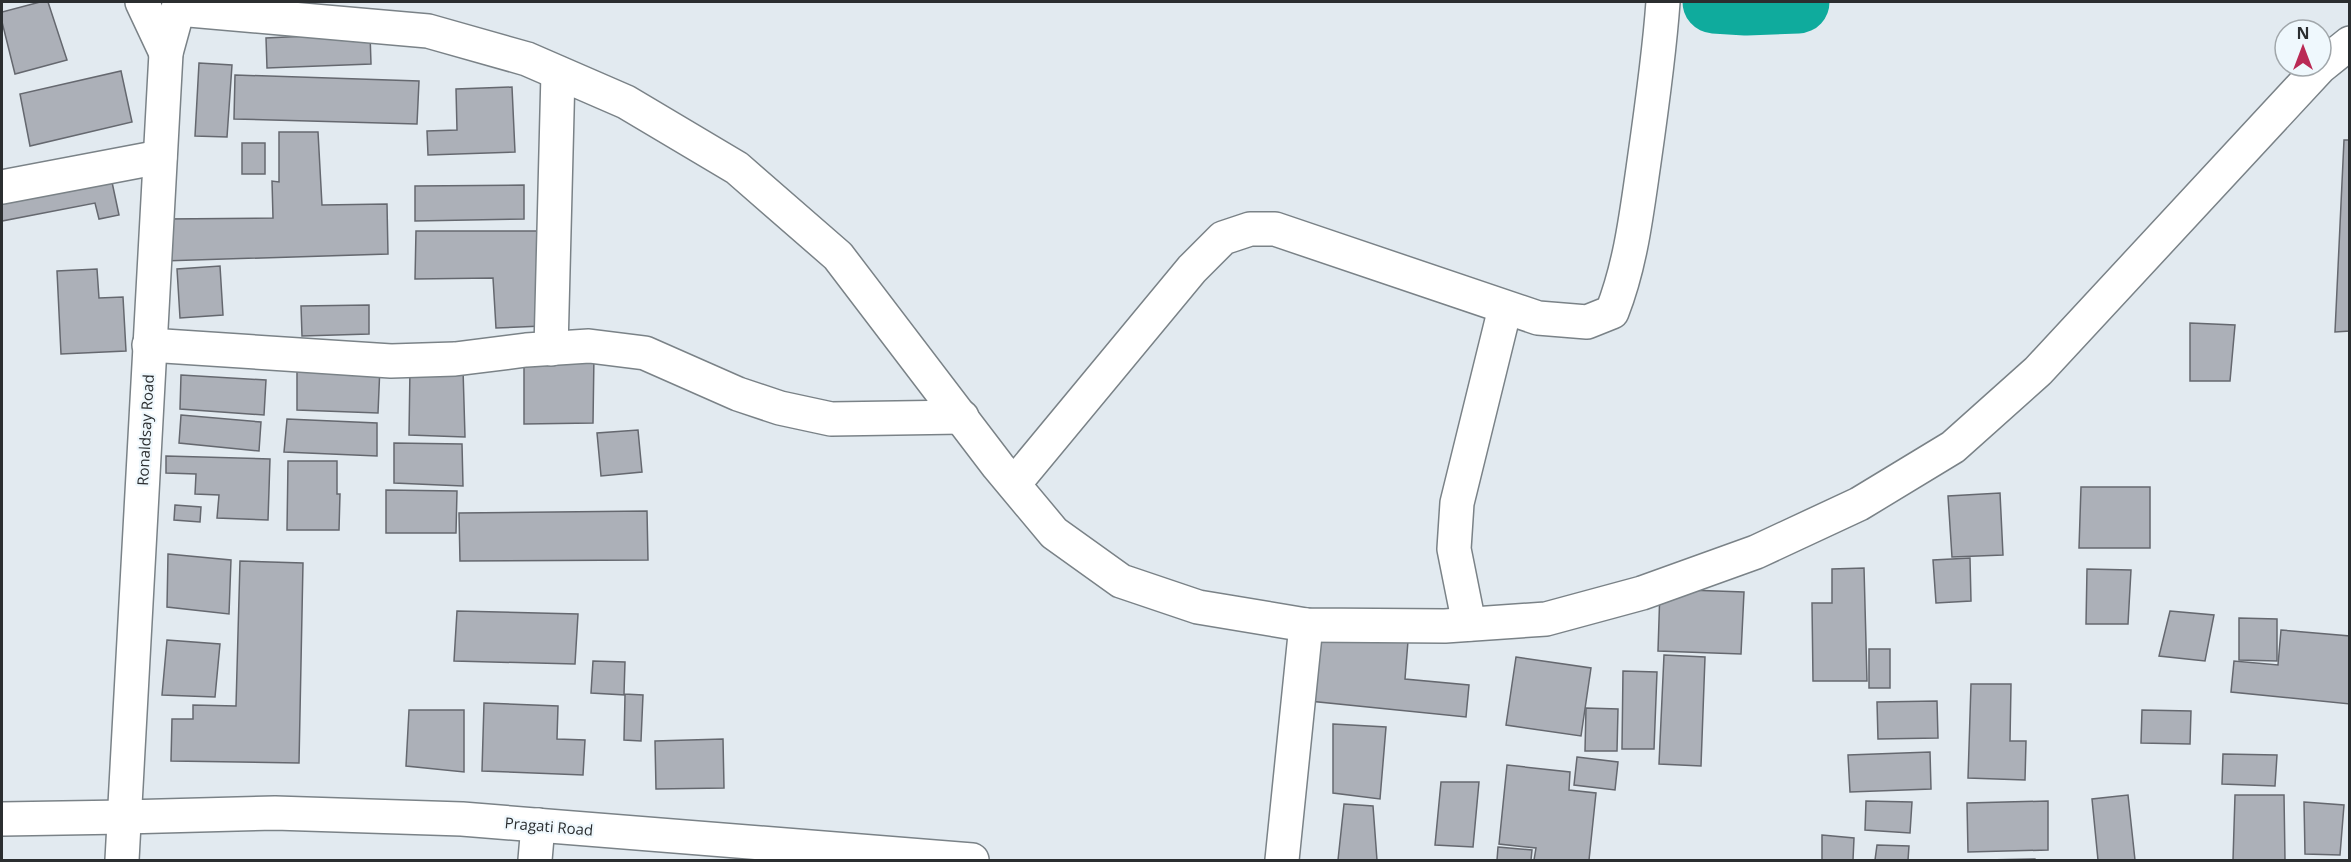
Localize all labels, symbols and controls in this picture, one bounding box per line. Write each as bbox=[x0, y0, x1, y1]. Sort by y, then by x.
north arrow bbox=[2273, 18, 2333, 78]
text: N bbox=[2296, 22, 2310, 44]
street label: Ronaldsay Road bbox=[132, 374, 158, 486]
street label: Pragati Road bbox=[504, 812, 594, 840]

